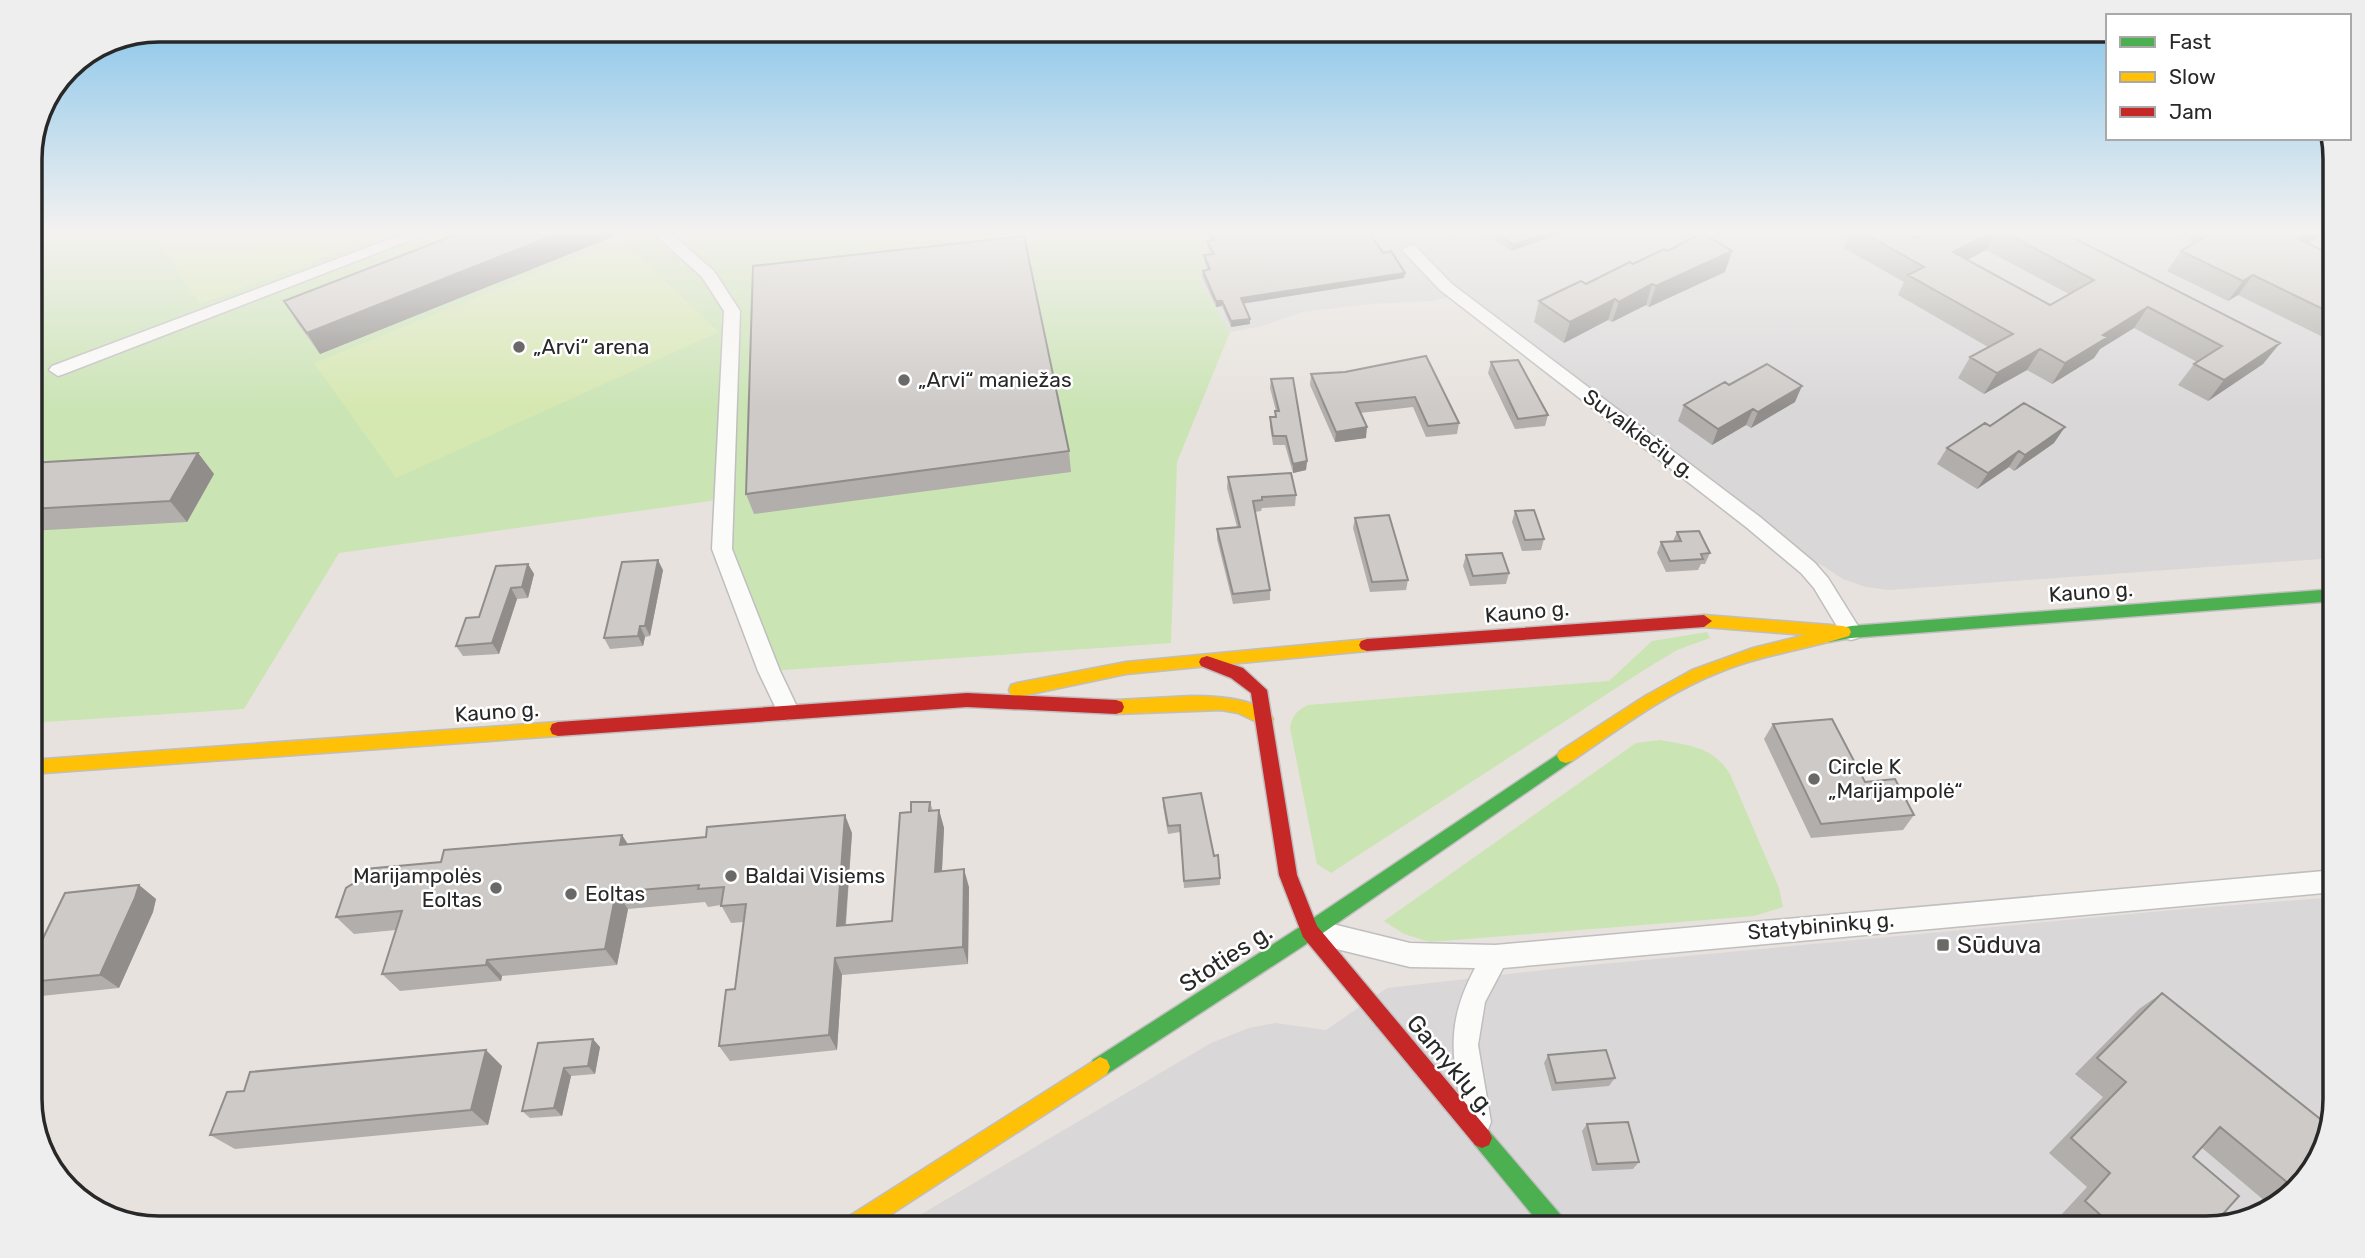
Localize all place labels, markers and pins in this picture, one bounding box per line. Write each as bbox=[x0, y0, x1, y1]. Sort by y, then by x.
place label: „Arvi“ arena bbox=[533, 334, 649, 359]
marker: „Arvi“ arena bbox=[511, 339, 527, 355]
place label: „Arvi“ maniežas bbox=[918, 367, 1072, 392]
marker: „Arvi“ maniežas bbox=[896, 372, 912, 388]
place label: Circle K „Marijampolė“ bbox=[1828, 754, 1963, 803]
marker: Circle K „Marijampolė“ bbox=[1806, 771, 1822, 787]
place label: Marijampolės Eoltas bbox=[353, 863, 482, 912]
place label: Baldai Visiems bbox=[745, 863, 885, 888]
marker: Baldai Visiems bbox=[723, 868, 739, 884]
marker: Marijampolės Eoltas bbox=[488, 880, 504, 896]
place label: Eoltas bbox=[585, 881, 645, 906]
marker: Eoltas bbox=[563, 886, 579, 902]
place label: Sūduva bbox=[1957, 931, 2041, 959]
marker: Sūduva bbox=[1935, 937, 1951, 953]

